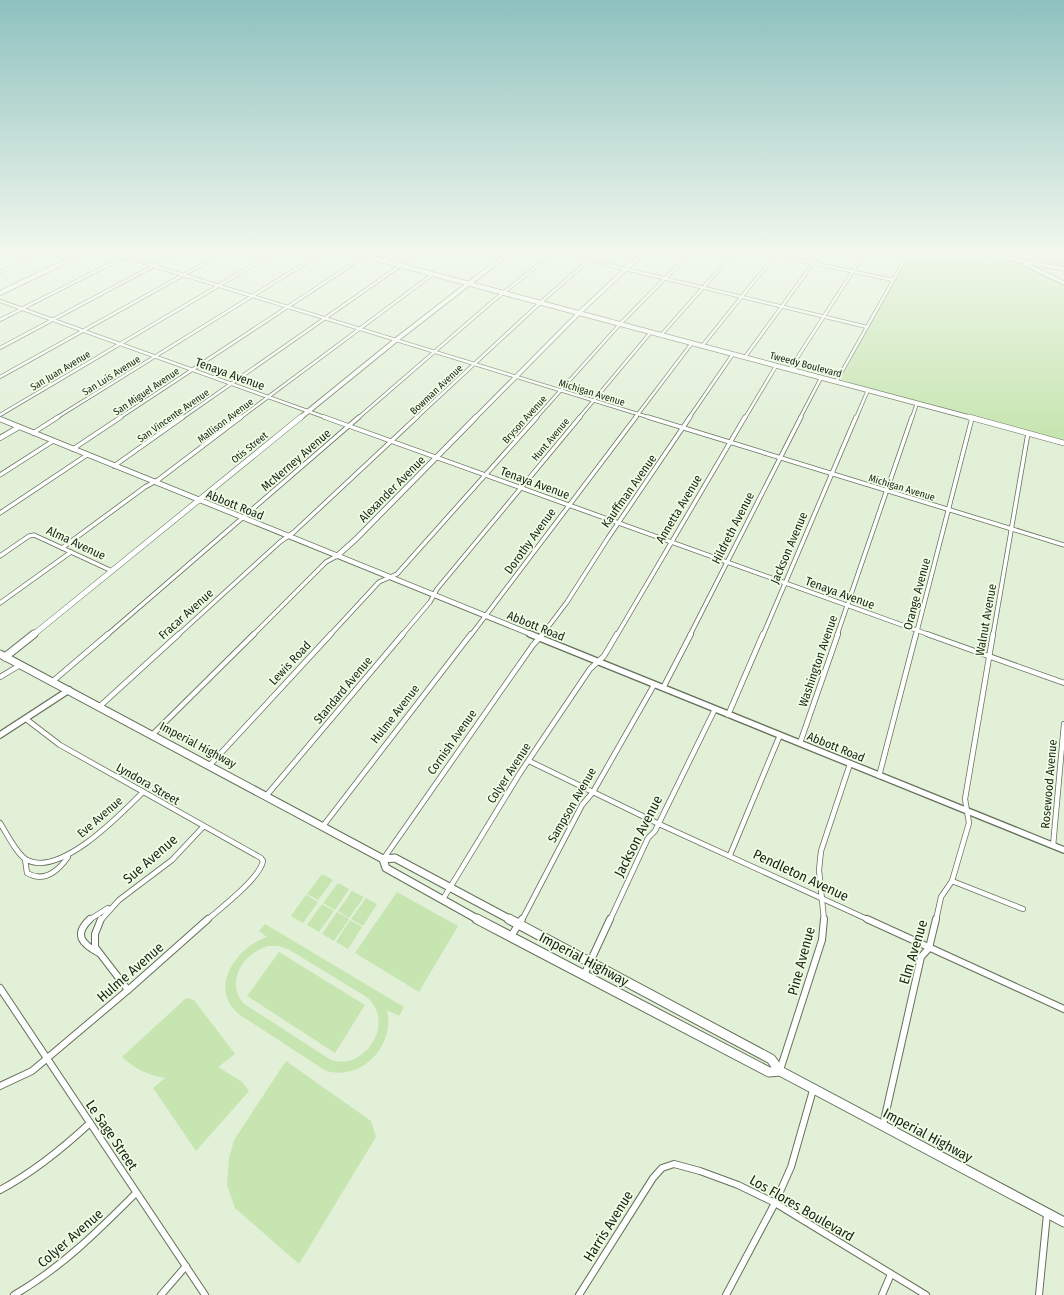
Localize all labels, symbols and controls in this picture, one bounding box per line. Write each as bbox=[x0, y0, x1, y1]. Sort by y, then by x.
street label: San Juan Avenue bbox=[28, 348, 93, 394]
street label: Tweedy Boulevard bbox=[768, 350, 843, 380]
street label: San Luis Avenue bbox=[80, 353, 143, 398]
street label: Tenaya Avenue bbox=[193, 355, 267, 393]
street label: Bowman Avenue bbox=[408, 362, 466, 417]
street label: San Miguel Avenue bbox=[111, 365, 182, 418]
street label: Michigan Avenue bbox=[557, 377, 626, 409]
street label: San Vincente Avenue bbox=[135, 386, 212, 445]
street label: Bryson Avenue bbox=[500, 393, 549, 446]
street label: Mallison Avenue bbox=[195, 396, 256, 446]
street label: Hunt Avenue bbox=[529, 416, 572, 464]
street label: McNerney Avenue bbox=[258, 426, 334, 494]
street label: Otis Street bbox=[229, 429, 271, 466]
street label: Kauffman Avenue bbox=[599, 452, 659, 530]
street label: Alexander Avenue bbox=[356, 453, 428, 525]
street label: Tenaya Avenue bbox=[498, 464, 572, 502]
street label: Annetta Avenue bbox=[653, 472, 705, 546]
street label: Michigan Avenue bbox=[867, 472, 936, 504]
street label: Abbott Road bbox=[204, 487, 266, 523]
street label: Hildreth Avenue bbox=[709, 490, 757, 566]
street label: Dorothy Avenue bbox=[501, 505, 559, 577]
street label: Jackson Avenue bbox=[768, 510, 810, 586]
street label: Alma Avenue bbox=[44, 523, 108, 563]
street label: Orange Avenue bbox=[901, 556, 933, 631]
street label: Tenaya Avenue bbox=[803, 574, 877, 612]
street label: Walnut Avenue bbox=[973, 583, 999, 657]
street label: Fracar Avenue bbox=[156, 586, 216, 642]
street label: Abbott Road bbox=[505, 608, 567, 644]
street label: Washington Avenue bbox=[796, 613, 840, 709]
street label: Lewis Road bbox=[266, 638, 314, 688]
street label: Standard Avenue bbox=[311, 653, 375, 726]
street label: Hulme Avenue bbox=[368, 682, 422, 746]
street label: Cornish Avenue bbox=[424, 707, 480, 777]
street label: Imperial Highway bbox=[157, 719, 239, 771]
street label: Abbott Road bbox=[805, 729, 867, 765]
street label: Rosewood Avenue bbox=[1038, 739, 1060, 829]
street label: Colyer Avenue bbox=[484, 740, 534, 806]
street label: Lyndora Street bbox=[114, 760, 182, 808]
street label: Sampson Avenue bbox=[545, 765, 599, 845]
street label: Eve Avenue bbox=[74, 793, 126, 840]
street label: Jackson Avenue bbox=[611, 793, 666, 880]
street label: Sue Avenue bbox=[120, 831, 181, 888]
street label: Pendleton Avenue bbox=[750, 846, 851, 905]
street label: Elm Avenue bbox=[896, 918, 931, 986]
street label: Pine Avenue bbox=[784, 925, 819, 997]
street label: Imperial Highway bbox=[536, 929, 632, 990]
street label: Hulme Avenue bbox=[94, 939, 167, 1006]
street label: Le Sage Street bbox=[82, 1097, 141, 1174]
street label: Imperial Highway bbox=[880, 1105, 976, 1166]
street label: Los Flores Boulevard bbox=[746, 1172, 857, 1245]
street label: Harris Avenue bbox=[580, 1188, 637, 1265]
street label: Colyer Avenue bbox=[34, 1205, 107, 1271]

